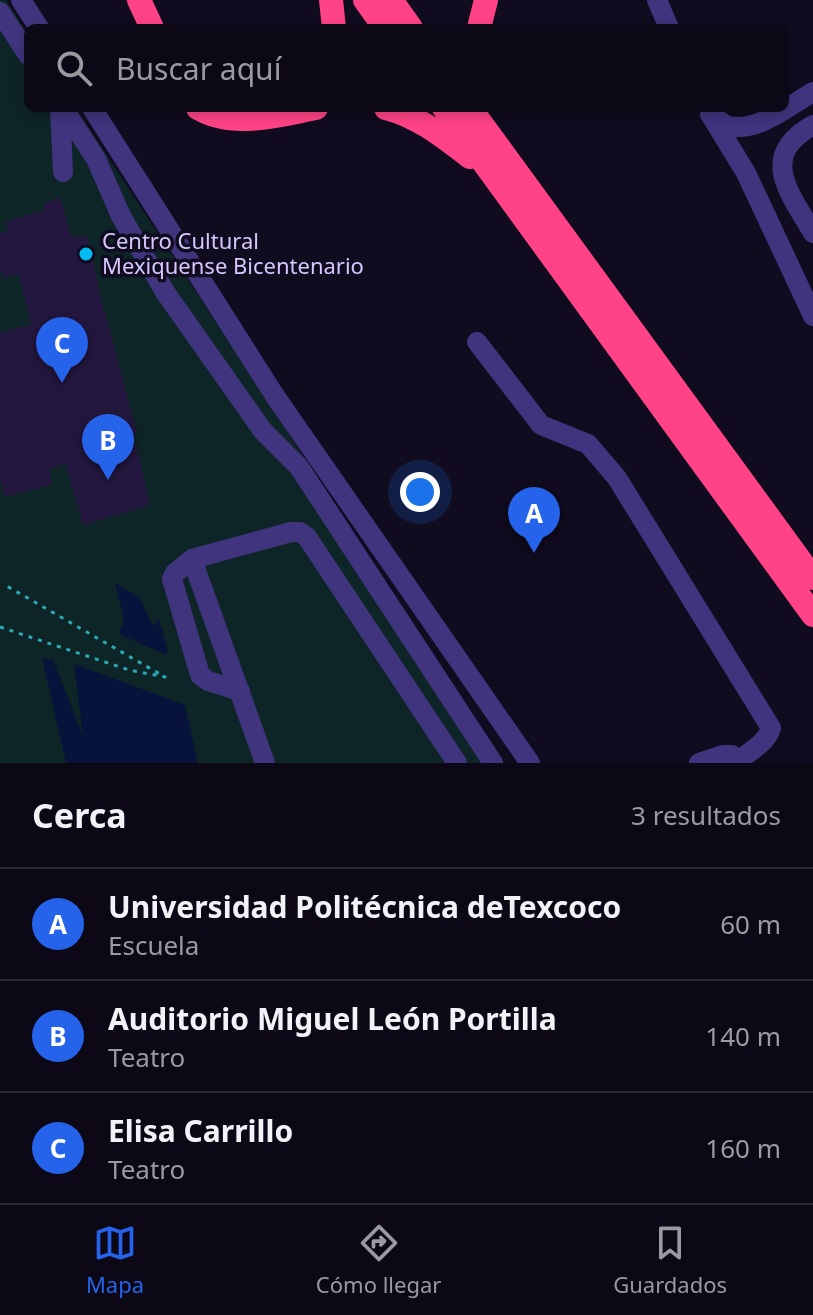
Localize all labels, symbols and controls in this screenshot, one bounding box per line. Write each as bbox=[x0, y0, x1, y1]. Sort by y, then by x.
search box bbox=[24, 24, 789, 112]
icon: search bbox=[52, 46, 96, 90]
text: Buscar aquí bbox=[116, 48, 281, 89]
place label: Centro Cultural Mexiquense Bicentenario bbox=[102, 225, 364, 280]
marker: Centro Cultural Mexiquense Bicentenario bbox=[77, 245, 95, 263]
pin: C bbox=[36, 317, 88, 383]
pin: B bbox=[82, 414, 134, 480]
your location bbox=[400, 472, 440, 512]
pin: A bbox=[508, 487, 560, 553]
text: Cerca bbox=[32, 792, 127, 838]
text: 3 resultados bbox=[631, 797, 781, 833]
text: Universidad Politécnica deTexcoco bbox=[108, 886, 621, 927]
text: A bbox=[49, 906, 67, 942]
text: 60 m bbox=[720, 906, 781, 942]
text: Escuela bbox=[108, 927, 199, 963]
text: Auditorio Miguel León Portilla bbox=[108, 998, 557, 1039]
text: B bbox=[49, 1018, 67, 1054]
text: 140 m bbox=[705, 1018, 781, 1054]
text: Teatro bbox=[108, 1039, 185, 1075]
text: Elisa Carrillo bbox=[108, 1110, 293, 1151]
text: C bbox=[50, 1130, 66, 1166]
text: 160 m bbox=[705, 1130, 781, 1166]
text: Teatro bbox=[108, 1151, 185, 1187]
tab: Mapa bbox=[86, 1221, 144, 1299]
tab: Cómo llegar bbox=[316, 1221, 441, 1299]
tab: Guardados bbox=[613, 1221, 727, 1299]

